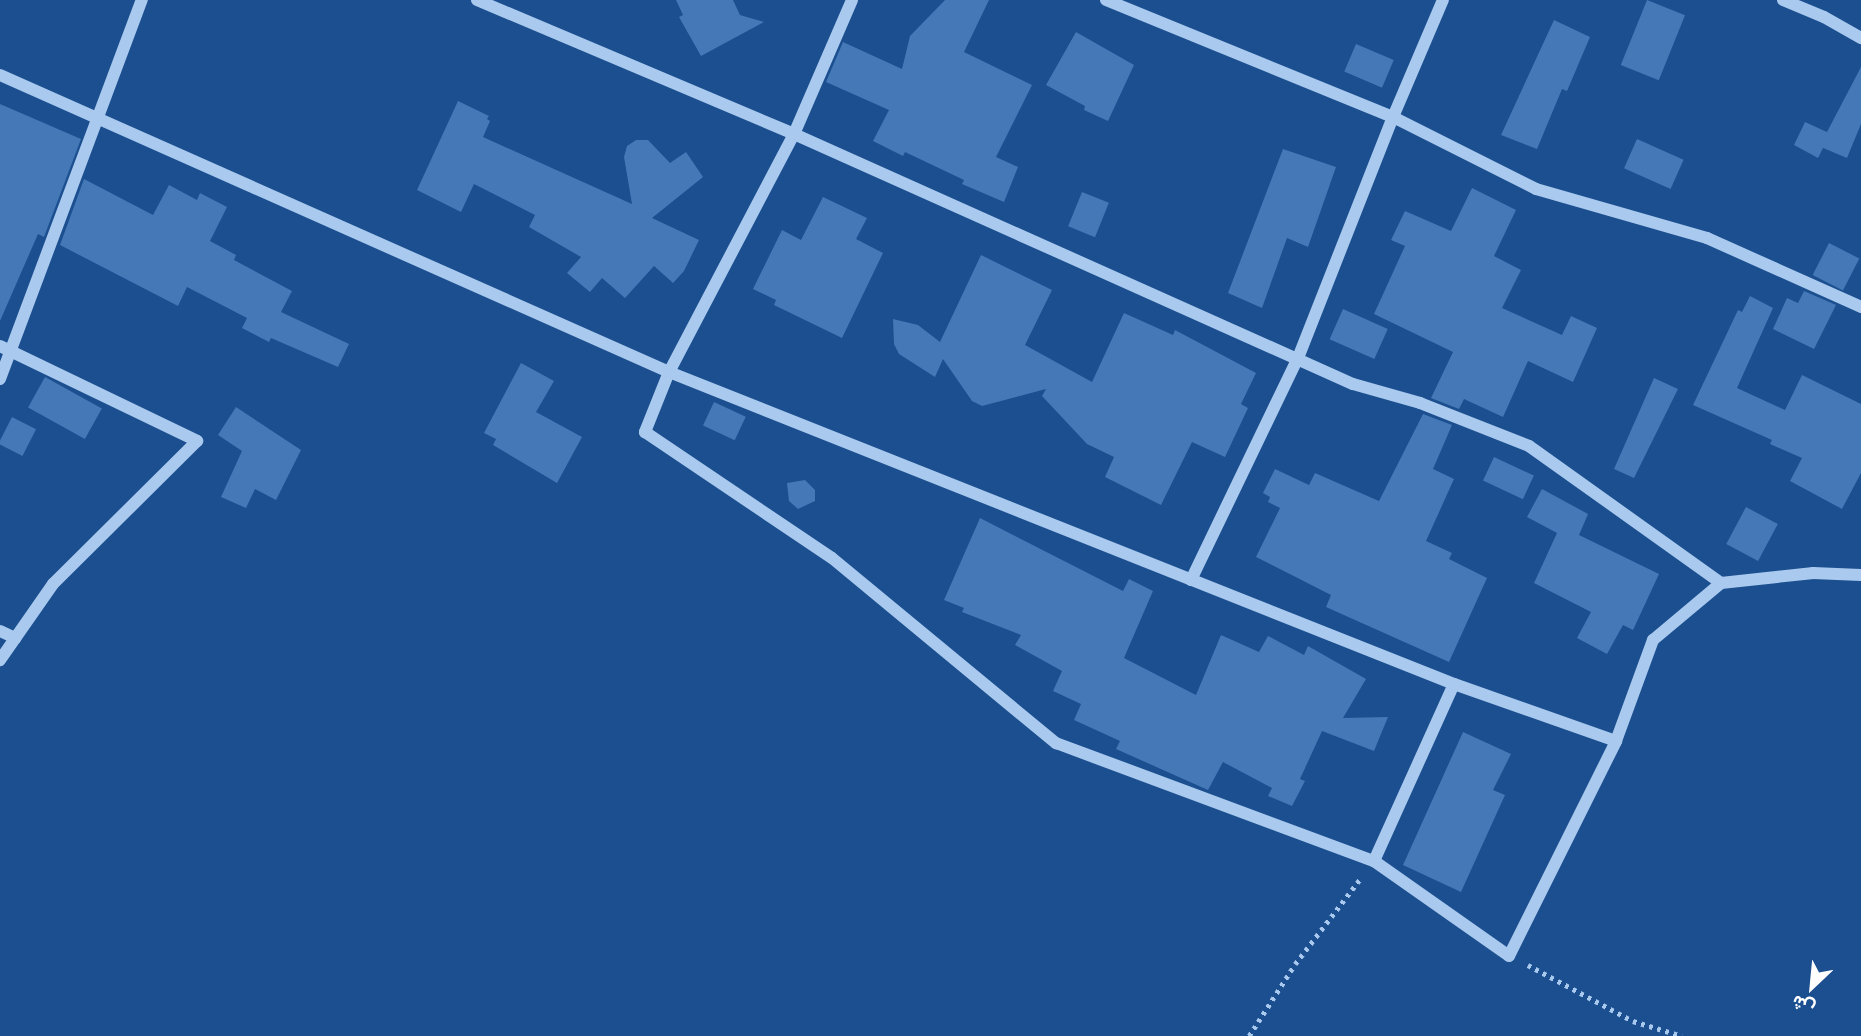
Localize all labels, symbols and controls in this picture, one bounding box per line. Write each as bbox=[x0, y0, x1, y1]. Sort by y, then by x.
north arrow bbox=[1777, 952, 1847, 1022]
text: ش bbox=[1788, 991, 1818, 1021]

